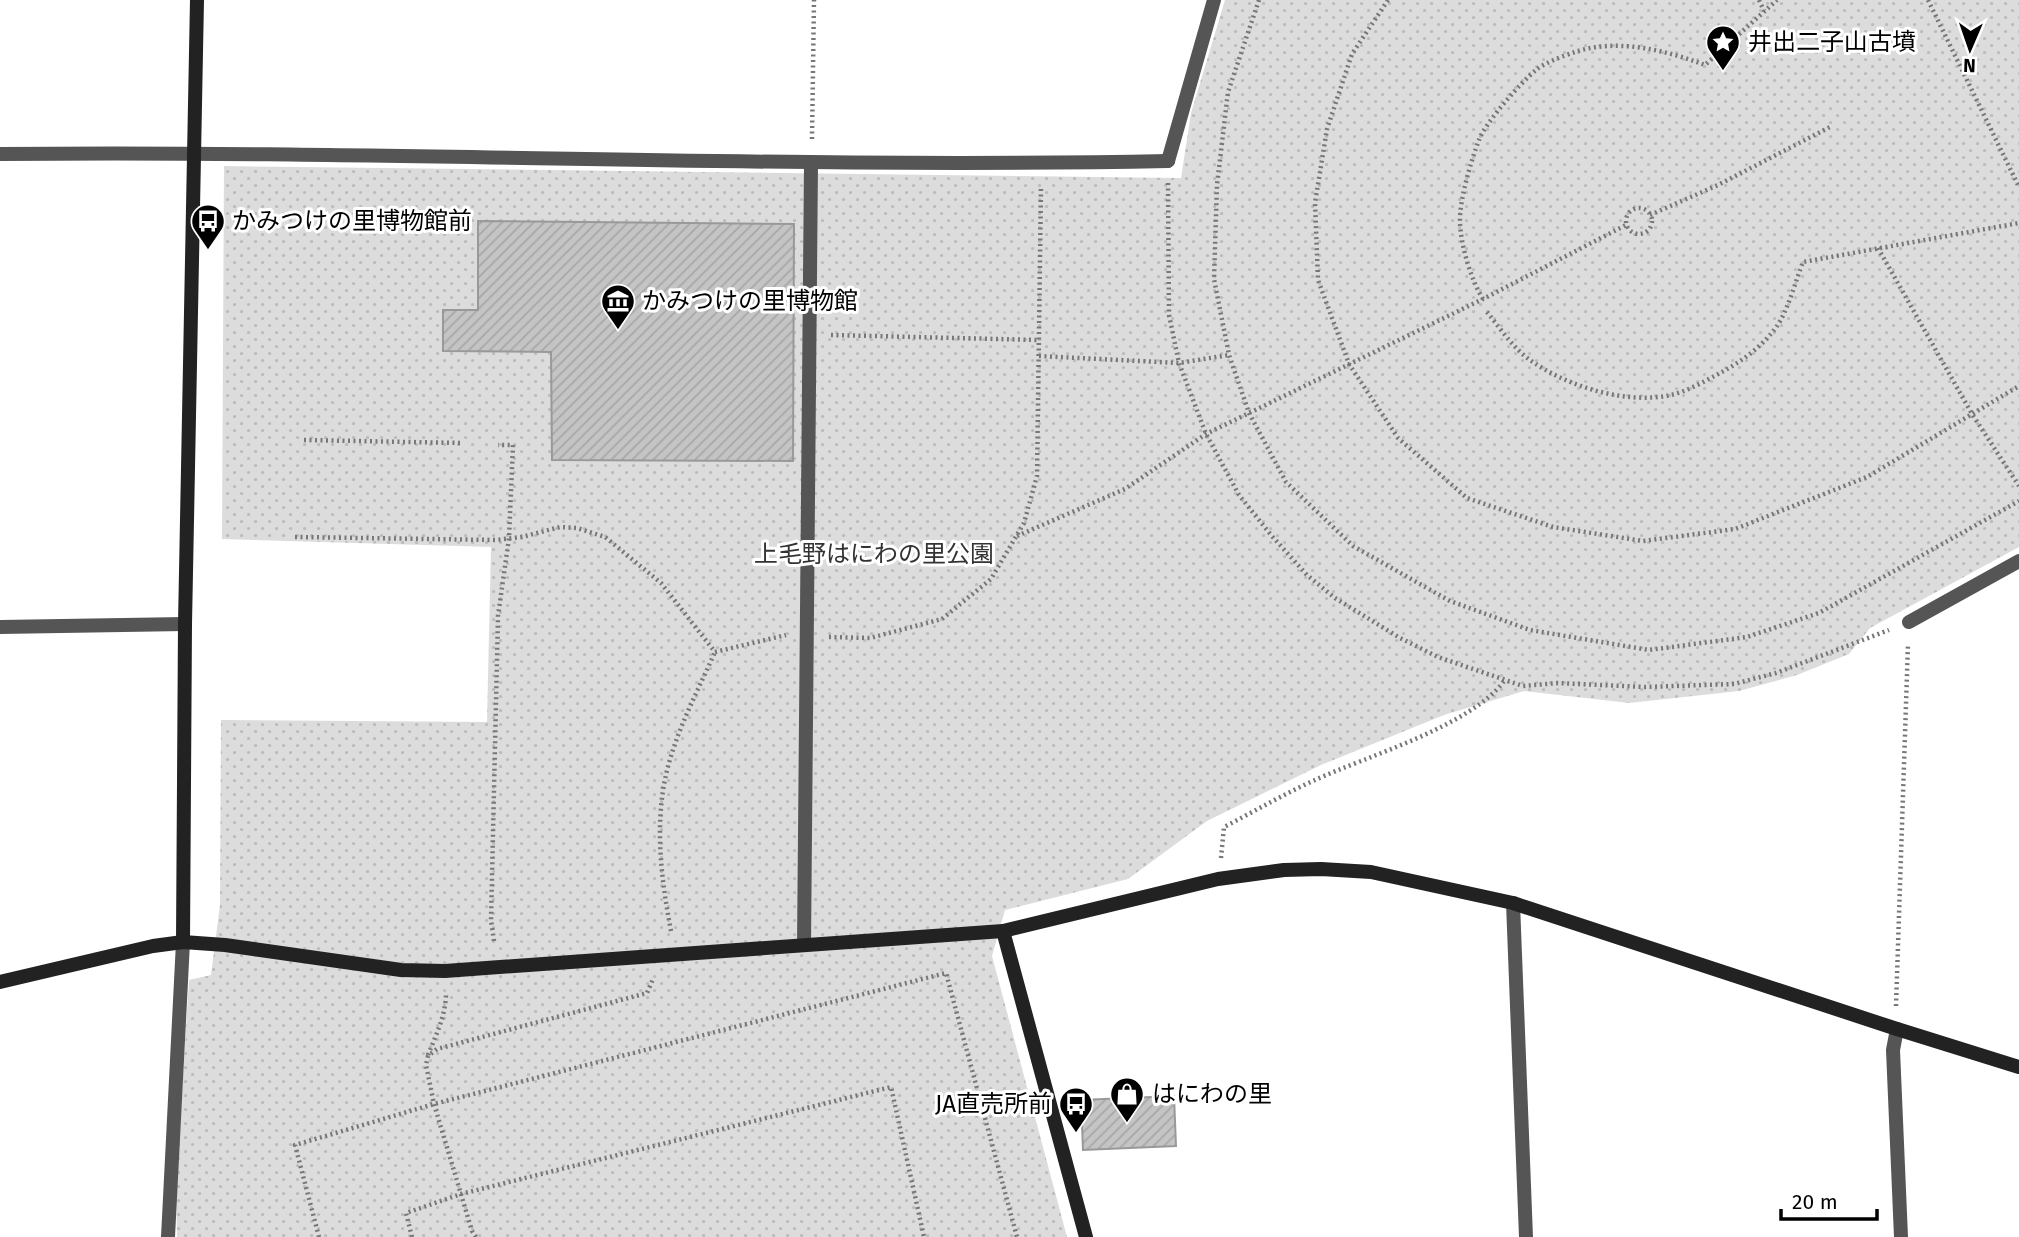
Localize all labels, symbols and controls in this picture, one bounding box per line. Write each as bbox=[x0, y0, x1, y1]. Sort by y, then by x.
north arrow bbox=[1935, 14, 2005, 84]
place icon: 井出二子山古墳 bbox=[1704, 23, 1742, 72]
place label: 井出二子山古墳 bbox=[1748, 28, 1916, 56]
text: N bbox=[1963, 54, 1976, 77]
bus stop icon: かみつけの里博物館前 bbox=[189, 202, 227, 251]
place label: かみつけの里博物館前 bbox=[232, 207, 472, 235]
museum icon: かみつけの里博物館 bbox=[599, 282, 637, 331]
place label: かみつけの里博物館 bbox=[642, 287, 858, 315]
park label: 上毛野はにわの里公園 bbox=[754, 540, 994, 568]
shop icon: はにわの里 bbox=[1108, 1075, 1146, 1124]
place label: はにわの里 bbox=[1152, 1080, 1272, 1108]
bus stop icon: JA直売所前 bbox=[1057, 1085, 1095, 1134]
place label: JA直売所前 bbox=[935, 1090, 1052, 1118]
scale bar bbox=[1781, 1178, 1877, 1222]
text: 20 m bbox=[1792, 1189, 1838, 1215]

